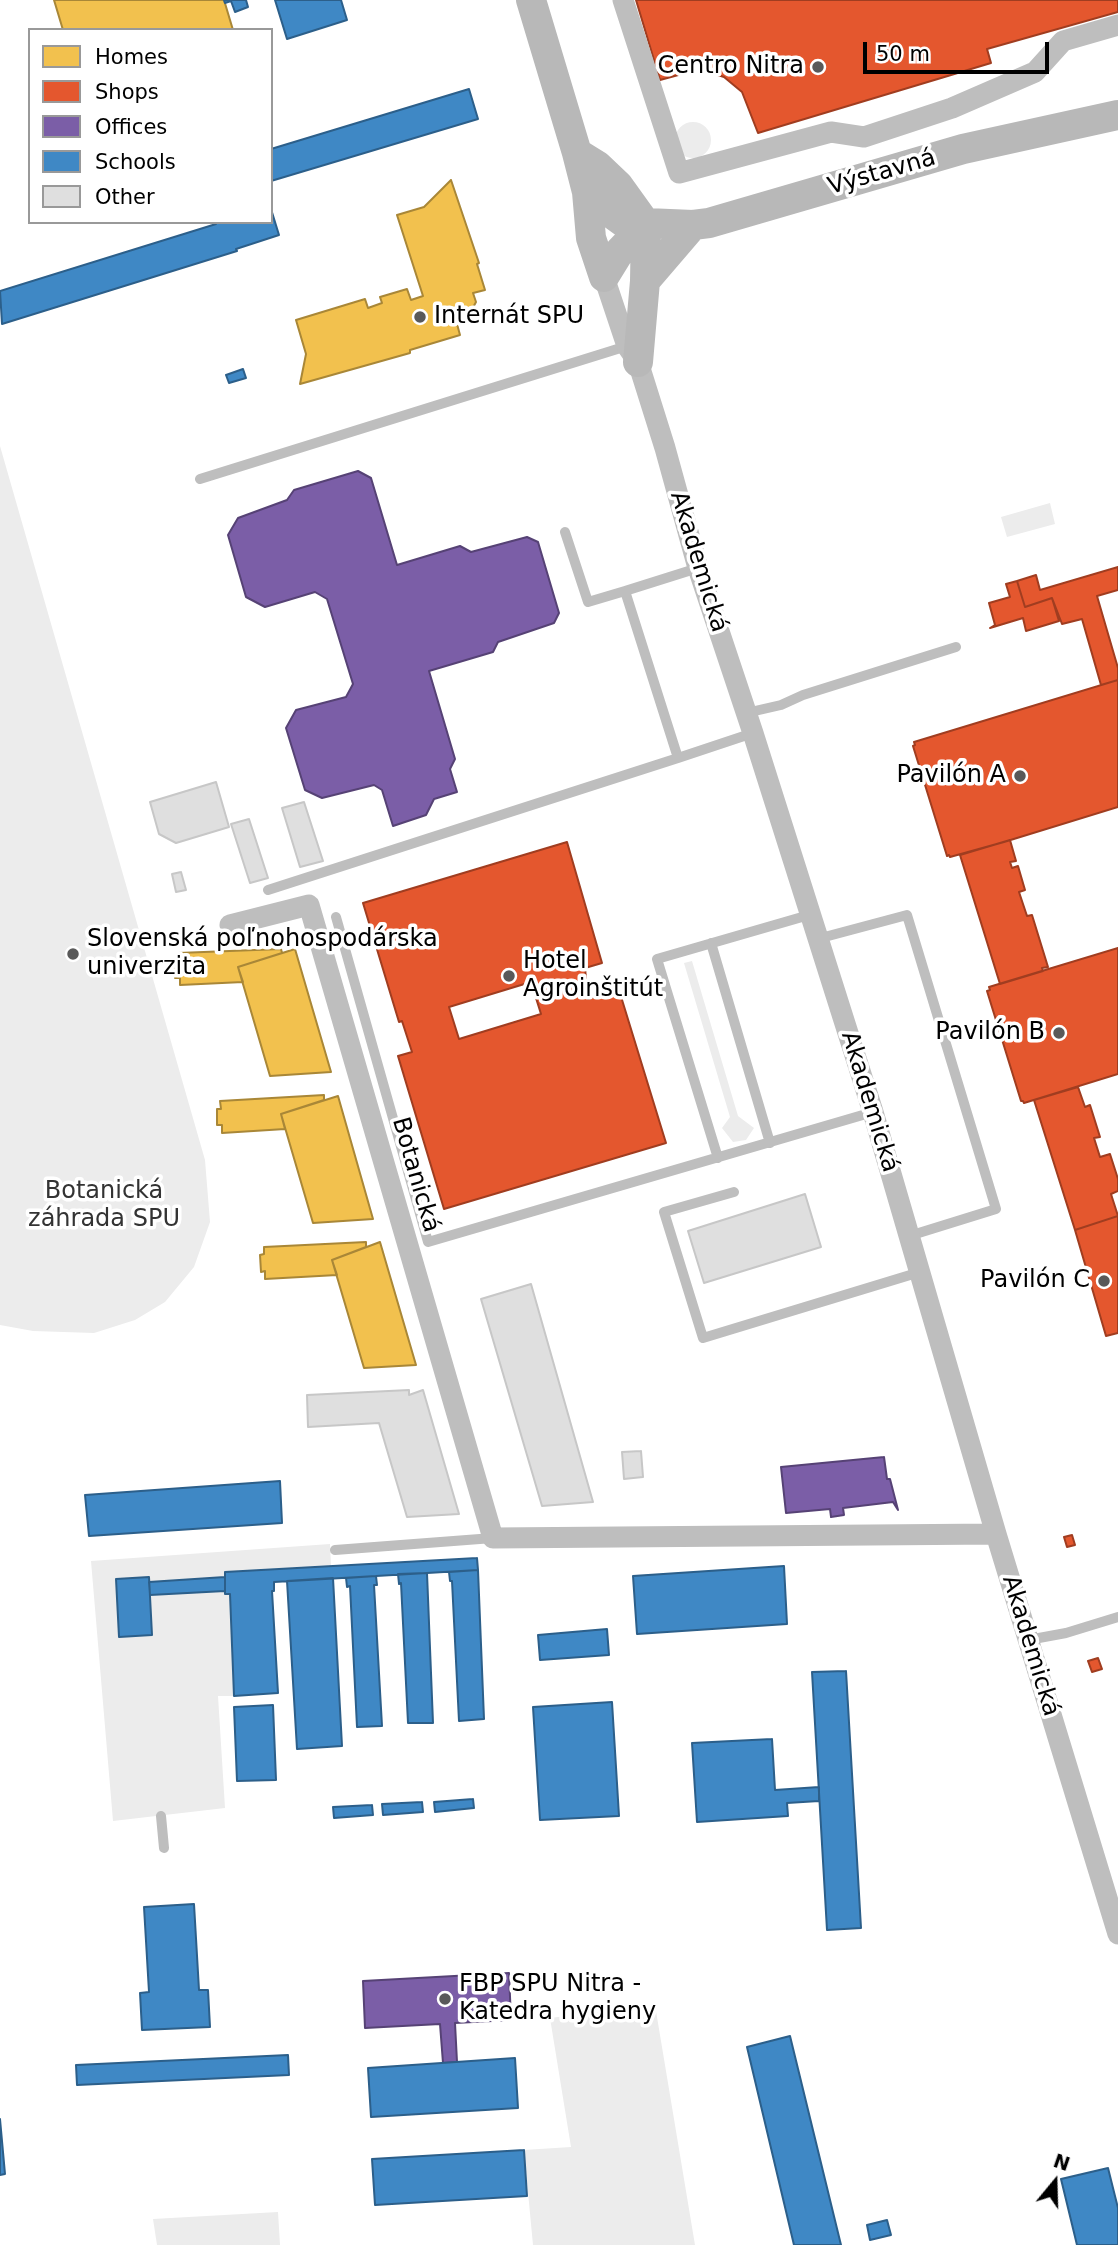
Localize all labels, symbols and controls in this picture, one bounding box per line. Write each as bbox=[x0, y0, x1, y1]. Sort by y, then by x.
legend bbox=[28, 28, 273, 224]
scale bar bbox=[866, 28, 1052, 72]
text: 50 m bbox=[876, 42, 930, 66]
text: Homes bbox=[95, 45, 168, 69]
place label: Centro Nitra bbox=[658, 53, 804, 81]
marker: Centro Nitra bbox=[810, 59, 826, 75]
text: Shops bbox=[95, 80, 159, 104]
text: Offices bbox=[95, 115, 167, 139]
street label: Výstavná bbox=[825, 144, 939, 202]
text: Schools bbox=[95, 150, 176, 174]
text: Other bbox=[95, 185, 155, 209]
place label: Internát SPU bbox=[434, 303, 584, 331]
marker: Internát SPU bbox=[412, 309, 428, 325]
street label: Akademická bbox=[663, 488, 733, 636]
place label: Pavilón A bbox=[896, 762, 1006, 790]
marker: Pavilón A bbox=[1012, 768, 1028, 784]
place label: Slovenská poľnohospodárska univerzita bbox=[87, 926, 438, 982]
marker: Slovenská poľnohospodárska univerzita bbox=[65, 946, 81, 962]
place label: Hotel Agroinštitút bbox=[523, 948, 663, 1004]
marker: Hotel Agroinštitút bbox=[501, 968, 517, 984]
place label: Pavilón B bbox=[935, 1019, 1045, 1047]
marker: Pavilón B bbox=[1051, 1025, 1067, 1041]
street label: Akademická bbox=[834, 1028, 904, 1176]
street label: Botanická bbox=[385, 1114, 445, 1236]
park label: Botanická záhrada SPU bbox=[28, 1178, 180, 1234]
place label: Pavilón C bbox=[980, 1267, 1090, 1295]
marker: Pavilón C bbox=[1096, 1273, 1112, 1289]
street label: Akademická bbox=[995, 1572, 1065, 1720]
place label: FBP SPU Nitra - Katedra hygieny bbox=[459, 1971, 656, 2027]
marker: FBP SPU Nitra - Katedra hygieny bbox=[437, 1991, 453, 2007]
north arrow bbox=[1020, 2147, 1090, 2217]
text: N bbox=[1051, 2149, 1073, 2175]

